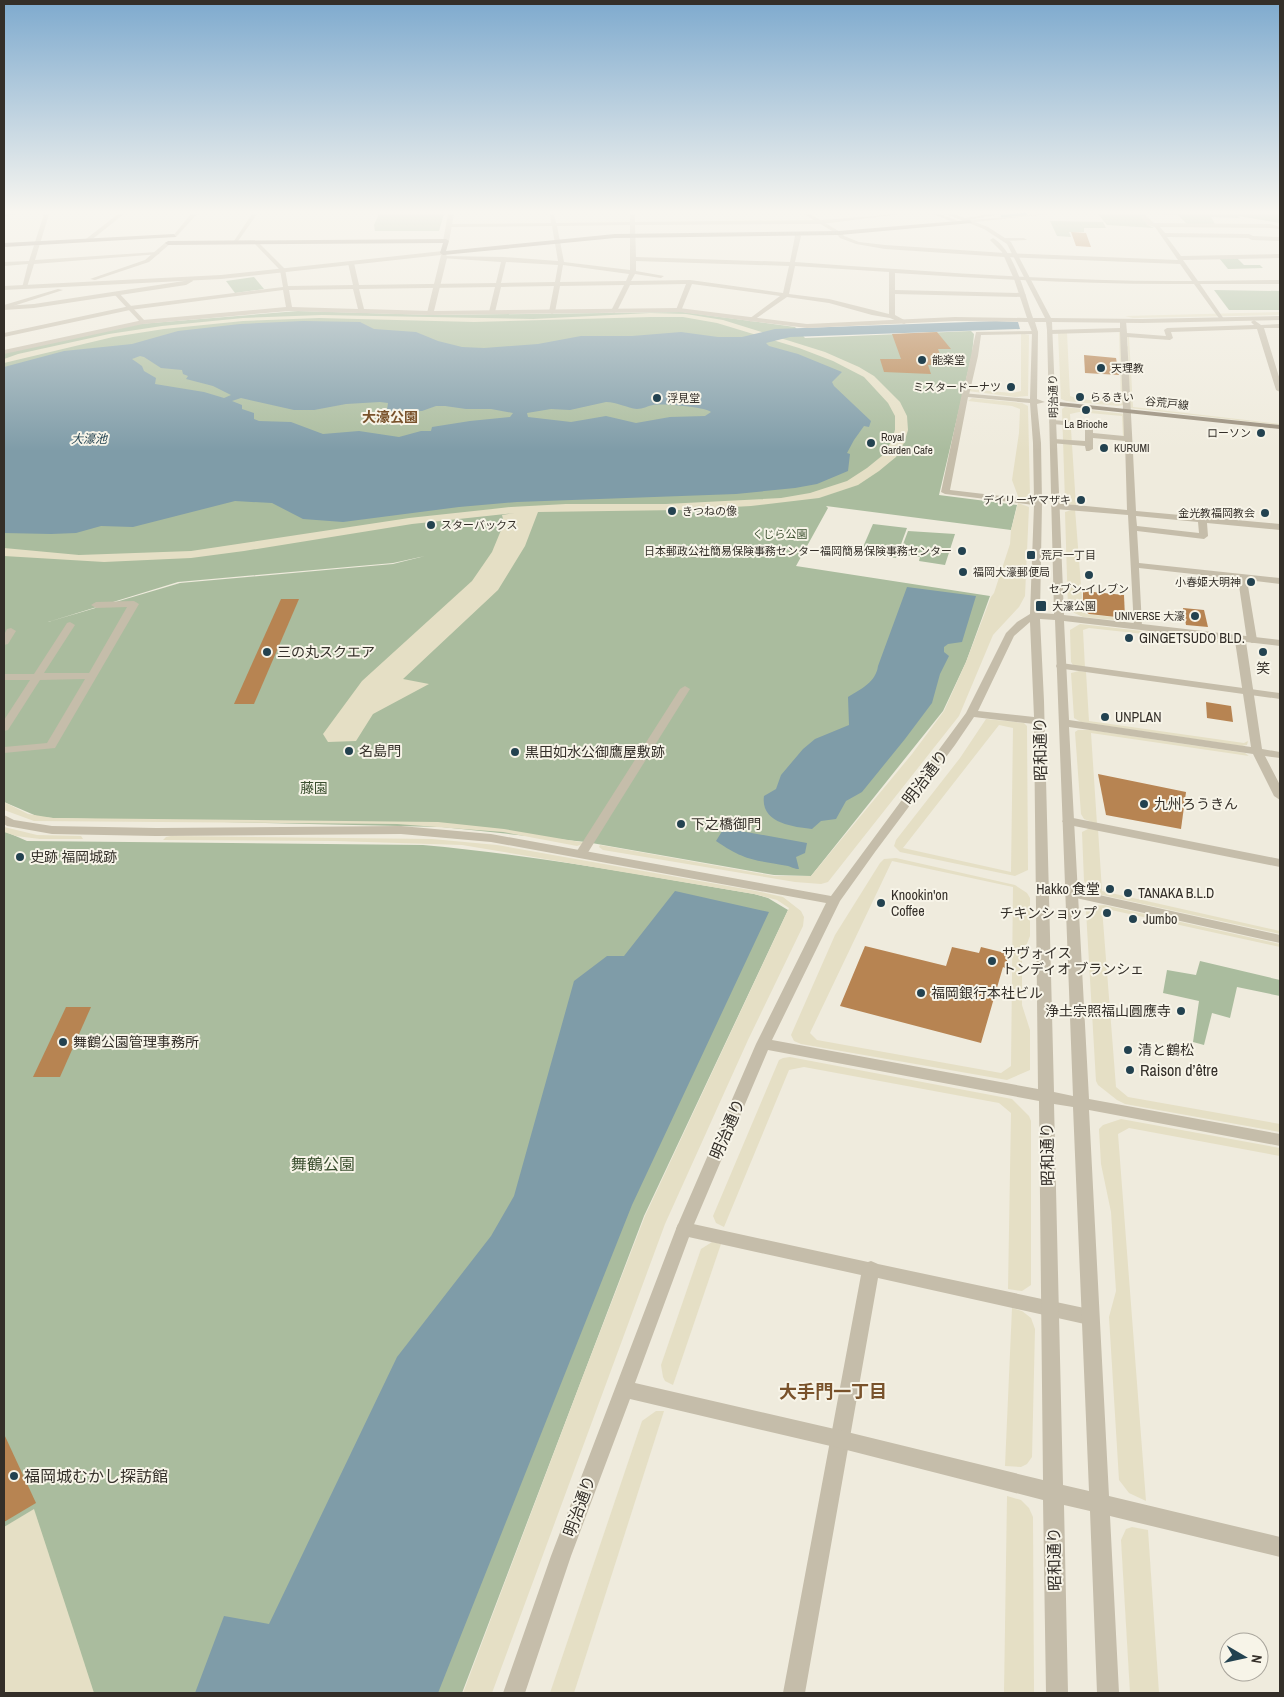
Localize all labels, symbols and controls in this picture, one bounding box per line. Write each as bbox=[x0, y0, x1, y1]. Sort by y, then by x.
place label: 能楽堂 bbox=[932, 353, 965, 367]
marker: 能楽堂 bbox=[916, 354, 928, 366]
place label: 天理教 bbox=[1111, 361, 1144, 375]
marker: 天理教 bbox=[1095, 362, 1107, 374]
street label: 明治通り bbox=[1046, 374, 1060, 418]
place label: ミスタードーナツ bbox=[913, 380, 1001, 394]
marker: ミスタードーナツ bbox=[1005, 381, 1017, 393]
place label: らるきい bbox=[1090, 390, 1134, 404]
place label: 浮見堂 bbox=[667, 391, 700, 405]
marker: らるきい bbox=[1074, 391, 1086, 403]
marker: 浮見堂 bbox=[651, 392, 663, 404]
street label: 谷荒戸線 bbox=[1144, 394, 1190, 412]
marker: La Brioche bbox=[1080, 404, 1092, 416]
district label: 大濠公園 bbox=[362, 408, 418, 426]
place label: La Brioche bbox=[1064, 417, 1108, 431]
place label: ローソン bbox=[1207, 426, 1251, 440]
marker: ローソン bbox=[1255, 427, 1267, 439]
place label: Royal Garden Cafe bbox=[881, 430, 933, 457]
water label: 大濠池 bbox=[71, 431, 108, 447]
marker: Royal Garden Cafe bbox=[865, 437, 877, 449]
place label: KURUMI bbox=[1114, 441, 1150, 455]
marker: KURUMI bbox=[1098, 442, 1110, 454]
place label: デイリーヤマザキ bbox=[983, 493, 1071, 507]
marker: デイリーヤマザキ bbox=[1075, 494, 1087, 506]
place label: きつねの像 bbox=[682, 504, 737, 518]
marker: きつねの像 bbox=[666, 505, 678, 517]
place label: 金光教福岡教会 bbox=[1178, 506, 1255, 520]
marker: 金光教福岡教会 bbox=[1259, 507, 1271, 519]
place label: スターバックス bbox=[441, 518, 518, 532]
marker: スターバックス bbox=[425, 519, 437, 531]
park label: くじら公園 bbox=[753, 527, 808, 541]
place label: 日本郵政公社簡易保険事務センター福岡簡易保険事務センター bbox=[644, 544, 952, 558]
marker: 日本郵政公社簡易保険事務センター福岡簡易保険事務センター bbox=[956, 545, 968, 557]
place label: 荒戸一丁目 bbox=[1041, 548, 1096, 562]
marker: 荒戸一丁目 bbox=[1025, 549, 1037, 561]
place label: 福岡大濠郵便局 bbox=[973, 565, 1050, 579]
marker: 福岡大濠郵便局 bbox=[957, 566, 969, 578]
marker: セブン-イレブン bbox=[1083, 569, 1095, 581]
place label: 小春姫大明神 bbox=[1175, 575, 1241, 589]
marker: 小春姫大明神 bbox=[1245, 576, 1257, 588]
place label: セブン-イレブン bbox=[1049, 582, 1129, 596]
marker: 大濠公園 bbox=[1034, 599, 1048, 613]
place label: 大濠公園 bbox=[1052, 599, 1096, 613]
place label: UNIVERSE 大濠 bbox=[1114, 609, 1185, 623]
marker: UNIVERSE 大濠 bbox=[1189, 610, 1201, 622]
place label: GINGETSUDO BLD. bbox=[1139, 629, 1245, 647]
marker: GINGETSUDO BLD. bbox=[1123, 632, 1135, 644]
place label: 三の丸スクエア bbox=[277, 643, 375, 661]
marker: 三の丸スクエア bbox=[261, 646, 273, 658]
marker: 笑 bbox=[1257, 646, 1269, 658]
place label: 笑 bbox=[1256, 659, 1270, 677]
place label: UNPLAN bbox=[1115, 708, 1162, 726]
marker: UNPLAN bbox=[1099, 711, 1111, 723]
street label: 昭和通り bbox=[1028, 717, 1052, 781]
place label: 名島門 bbox=[359, 742, 401, 760]
place label: 黒田如水公御鷹屋敷跡 bbox=[525, 743, 665, 761]
marker: 名島門 bbox=[343, 745, 355, 757]
street label: 明治通り bbox=[897, 745, 953, 809]
marker: 黒田如水公御鷹屋敷跡 bbox=[509, 746, 521, 758]
park label: 藤園 bbox=[300, 779, 328, 797]
place label: 九州ろうきん bbox=[1154, 795, 1238, 813]
marker: 九州ろうきん bbox=[1138, 798, 1150, 810]
place label: 下之橋御門 bbox=[691, 815, 761, 833]
marker: 下之橋御門 bbox=[675, 818, 687, 830]
place label: 史跡 福岡城跡 bbox=[30, 848, 117, 866]
marker: 史跡 福岡城跡 bbox=[14, 851, 26, 863]
place label: Hakko 食堂 bbox=[1036, 880, 1100, 898]
marker: Hakko 食堂 bbox=[1104, 883, 1116, 895]
place label: TANAKA B.L.D bbox=[1138, 884, 1214, 902]
place label: Knookin'on Coffee bbox=[891, 886, 948, 920]
marker: TANAKA B.L.D bbox=[1122, 887, 1134, 899]
marker: Knookin'on Coffee bbox=[875, 897, 887, 909]
place label: チキンショップ bbox=[999, 904, 1097, 922]
marker: チキンショップ bbox=[1101, 907, 1113, 919]
place label: Jumbo bbox=[1143, 910, 1177, 928]
marker: Jumbo bbox=[1127, 913, 1139, 925]
place label: サヴォイス トンディオ ブランシェ bbox=[1002, 944, 1144, 978]
marker: サヴォイス トンディオ ブランシェ bbox=[986, 955, 998, 967]
place label: 福岡銀行本社ビル bbox=[931, 984, 1043, 1002]
marker: 福岡銀行本社ビル bbox=[915, 987, 927, 999]
place label: 浄土宗照福山圓應寺 bbox=[1045, 1002, 1171, 1020]
marker: 浄土宗照福山圓應寺 bbox=[1175, 1005, 1187, 1017]
place label: 舞鶴公園管理事務所 bbox=[73, 1033, 199, 1051]
marker: 舞鶴公園管理事務所 bbox=[57, 1036, 69, 1048]
place label: 清と鶴松 bbox=[1138, 1041, 1194, 1059]
marker: 清と鶴松 bbox=[1122, 1044, 1134, 1056]
place label: Raison d’être bbox=[1140, 1059, 1218, 1081]
marker: Raison d’être bbox=[1124, 1064, 1136, 1076]
street label: 明治通り bbox=[704, 1095, 750, 1163]
street label: 昭和通り bbox=[1035, 1122, 1059, 1186]
park label: 舞鶴公園 bbox=[291, 1153, 355, 1175]
district label: 大手門一丁目 bbox=[779, 1379, 887, 1404]
place label: 福岡城むかし探訪館 bbox=[24, 1465, 168, 1487]
marker: 福岡城むかし探訪館 bbox=[8, 1470, 20, 1482]
street label: 明治通り bbox=[558, 1472, 600, 1540]
street label: 昭和通り bbox=[1042, 1527, 1066, 1591]
north arrow bbox=[1219, 1632, 1269, 1682]
text: N bbox=[1247, 1654, 1266, 1665]

